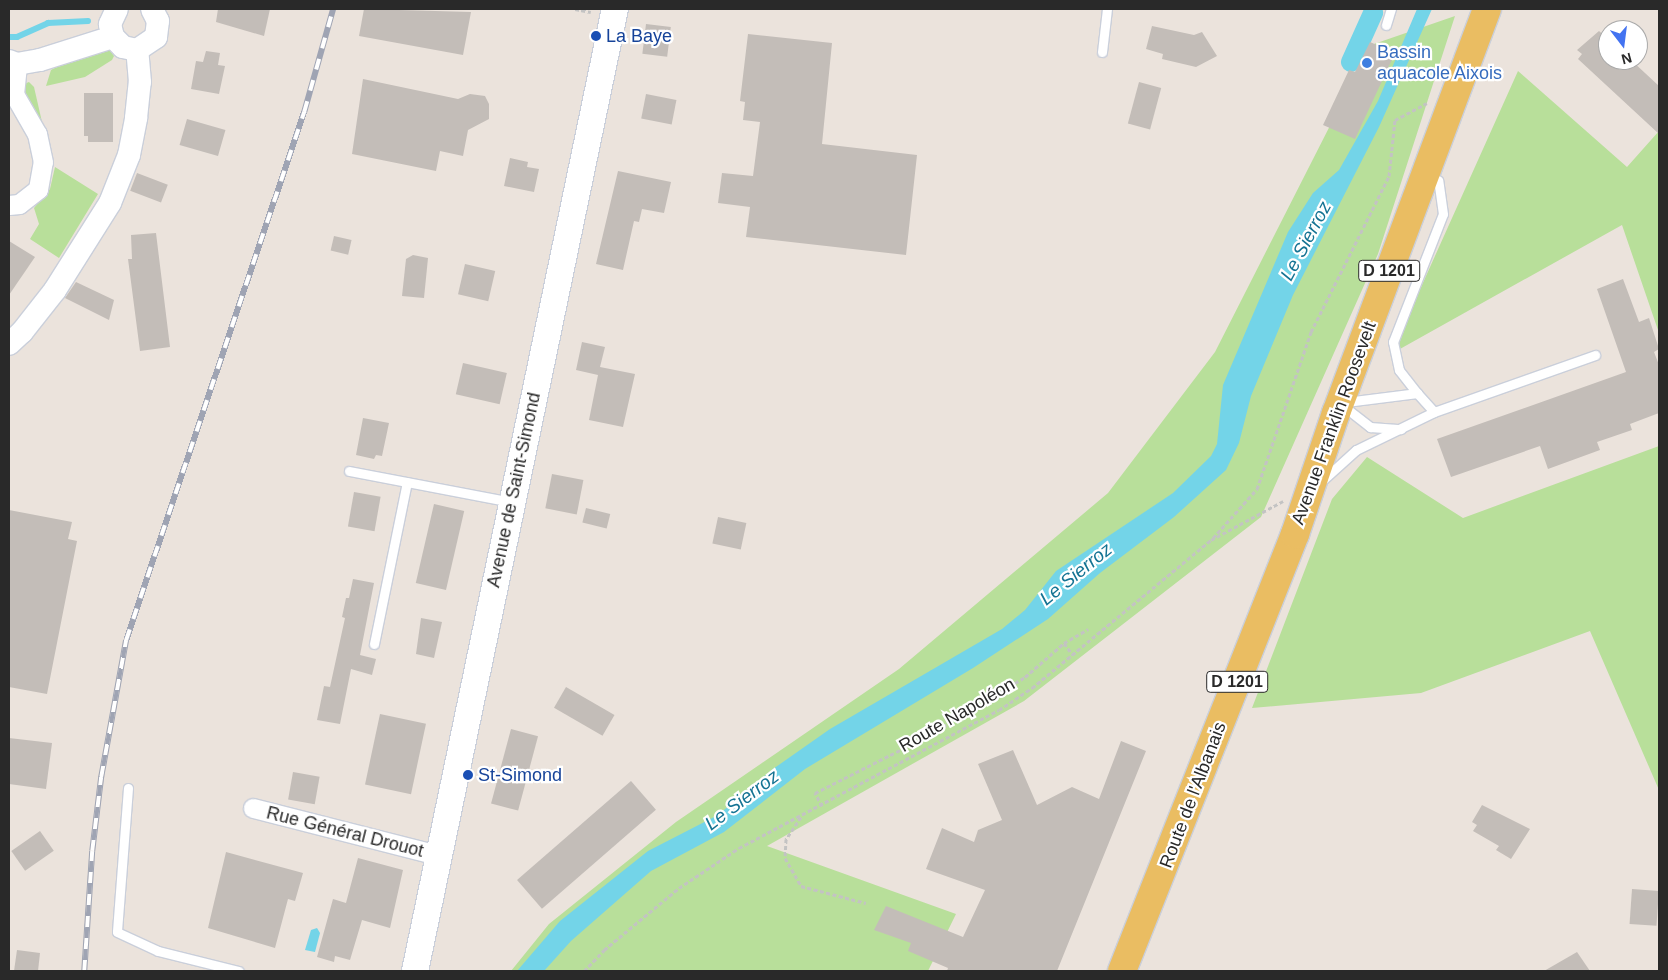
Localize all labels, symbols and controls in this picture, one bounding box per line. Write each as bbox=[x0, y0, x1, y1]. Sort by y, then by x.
north arrow bbox=[1598, 20, 1648, 70]
place label: La Baye bbox=[606, 25, 672, 47]
marker: La Baye bbox=[590, 30, 602, 42]
place label: Bassin aquacole Aixois bbox=[1377, 42, 1503, 84]
text: N bbox=[1620, 49, 1634, 68]
marker: Bassin aquacole Aixois bbox=[1361, 57, 1373, 69]
water label: Le Sierroz bbox=[1276, 197, 1336, 285]
road number: D 1201 bbox=[1358, 258, 1420, 284]
street label: Avenue Franklin Roosevelt bbox=[1287, 318, 1381, 528]
street label: Avenue de Saint-Simond bbox=[483, 391, 545, 589]
water label: Le Sierroz bbox=[1035, 538, 1117, 610]
road number: D 1201 bbox=[1206, 669, 1268, 696]
street label: Route Napoléon bbox=[895, 673, 1019, 757]
street label: Route de l'Albanais bbox=[1155, 719, 1231, 871]
place label: St-Simond bbox=[478, 764, 562, 786]
water label: Le Sierroz bbox=[701, 765, 783, 835]
marker: St-Simond bbox=[462, 769, 474, 781]
street label: Rue Général Drouot bbox=[264, 802, 426, 862]

